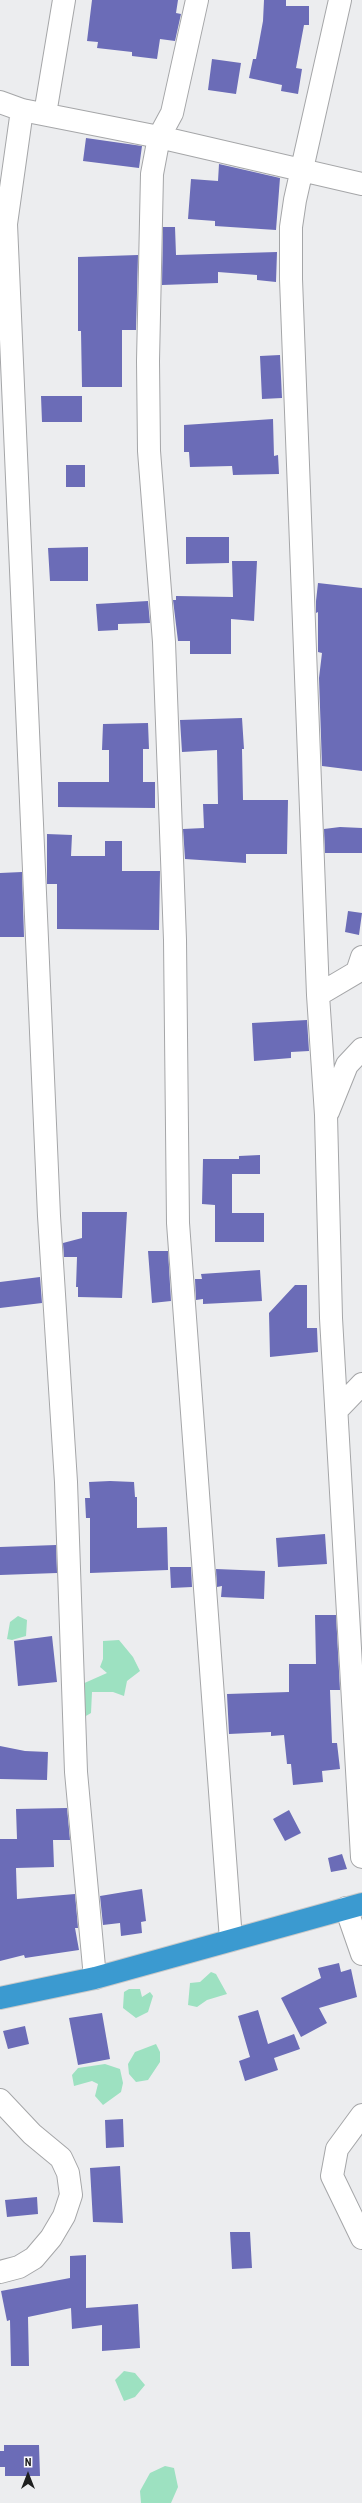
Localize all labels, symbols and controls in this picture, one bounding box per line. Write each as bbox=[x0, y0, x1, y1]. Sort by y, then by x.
north arrow bbox=[8, 2455, 48, 2495]
text: N bbox=[25, 2456, 31, 2469]

